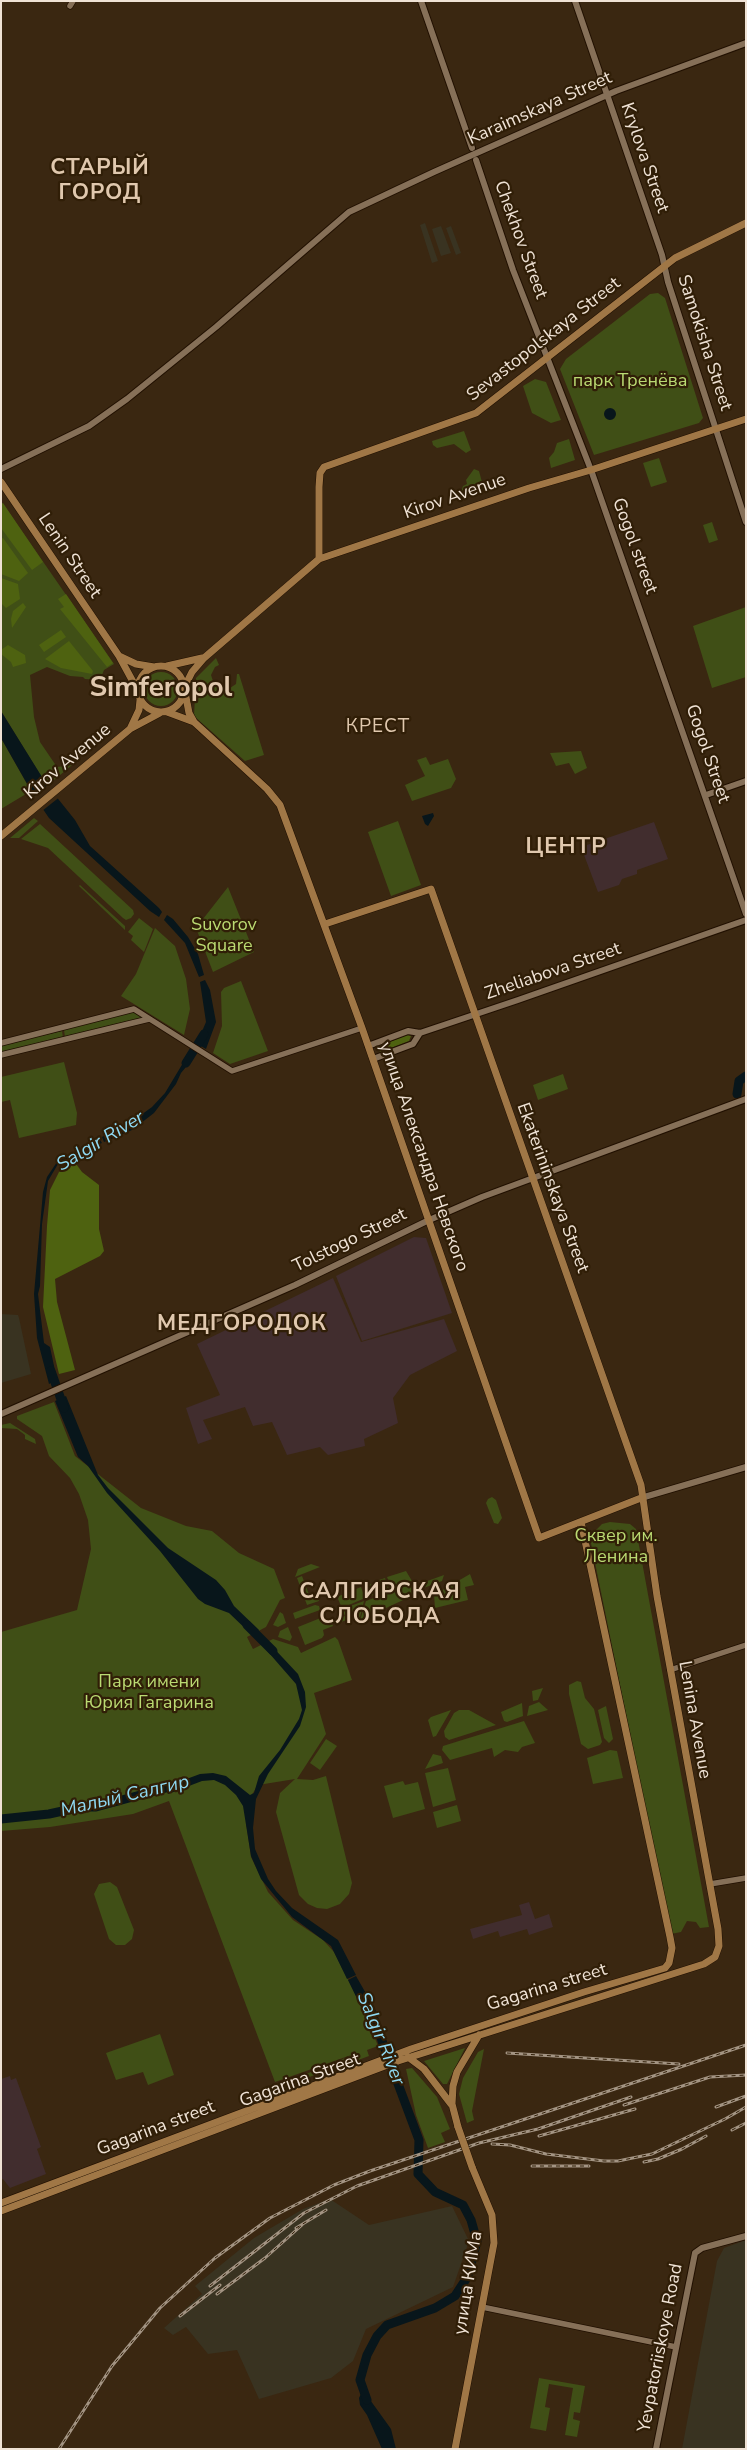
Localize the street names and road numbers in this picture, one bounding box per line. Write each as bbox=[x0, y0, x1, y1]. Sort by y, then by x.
street label: Karaimskaya Street bbox=[465, 67, 615, 151]
street label: Krylova Street bbox=[615, 100, 673, 216]
street label: Chekhov Street bbox=[489, 178, 551, 302]
street label: Samokisha Street bbox=[672, 272, 736, 414]
street label: Sevastopolskaya Street bbox=[463, 273, 625, 407]
street label: Kirov Avenue bbox=[401, 469, 509, 525]
street label: Gogol street bbox=[607, 495, 661, 597]
street label: Lenin Street bbox=[33, 509, 105, 603]
street label: Gogol Street bbox=[680, 702, 734, 806]
street label: Kirov Avenue bbox=[20, 719, 116, 805]
street label: Zheliabova Street bbox=[482, 939, 624, 1005]
street label: улица Александра Невского bbox=[373, 1039, 473, 1275]
street label: Ekaterininskaya Street bbox=[511, 1100, 593, 1276]
street label: Tolstogo Street bbox=[290, 1204, 410, 1278]
street label: Lenina Avenue bbox=[673, 1659, 715, 1781]
street label: Gagarina street bbox=[484, 1959, 610, 2017]
street label: Gagarina Street bbox=[237, 2049, 363, 2113]
street label: Gagarina street bbox=[94, 2097, 218, 2161]
street label: улица КИМа bbox=[450, 2230, 488, 2336]
street label: Yevpatoriiskoye Road bbox=[634, 2262, 688, 2434]

